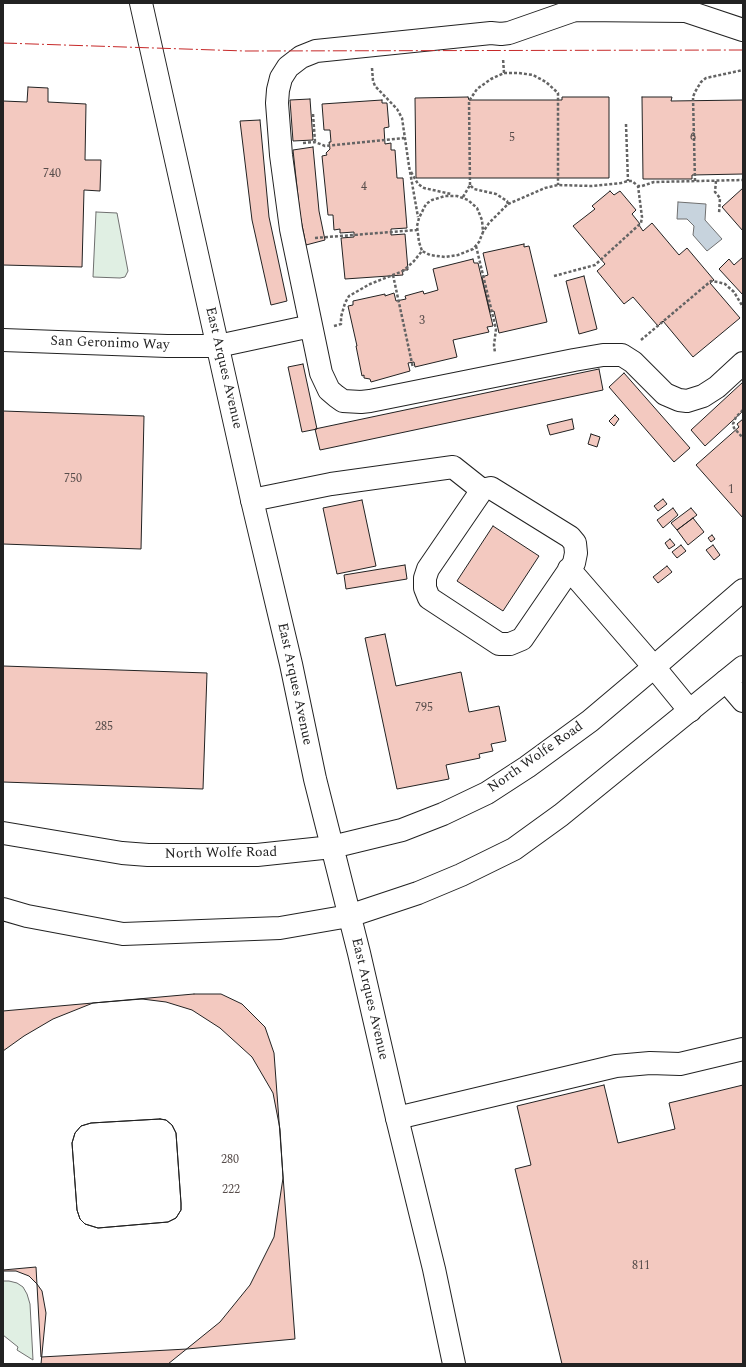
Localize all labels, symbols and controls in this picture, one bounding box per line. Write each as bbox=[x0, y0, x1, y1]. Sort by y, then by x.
house number: 6 bbox=[690, 131, 696, 145]
house number: 5 bbox=[509, 132, 515, 146]
house number: 740 bbox=[43, 168, 61, 182]
house number: 4 bbox=[361, 181, 367, 195]
street label: East Arques Avenue bbox=[201, 305, 245, 431]
house number: 3 bbox=[419, 315, 425, 329]
street label: San Geronimo Way bbox=[50, 334, 170, 354]
house number: 750 bbox=[64, 473, 82, 487]
house number: 1 bbox=[728, 484, 734, 498]
street label: East Arques Avenue bbox=[273, 621, 315, 747]
house number: 795 bbox=[415, 702, 433, 716]
street label: North Wolfe Road bbox=[485, 719, 587, 797]
house number: 285 bbox=[95, 721, 113, 735]
street label: North Wolfe Road bbox=[165, 845, 277, 863]
street label: East Arques Avenue bbox=[347, 936, 391, 1062]
house number: 280 bbox=[221, 1154, 239, 1168]
house number: 222 bbox=[222, 1184, 240, 1198]
house number: 811 bbox=[632, 1260, 650, 1274]

